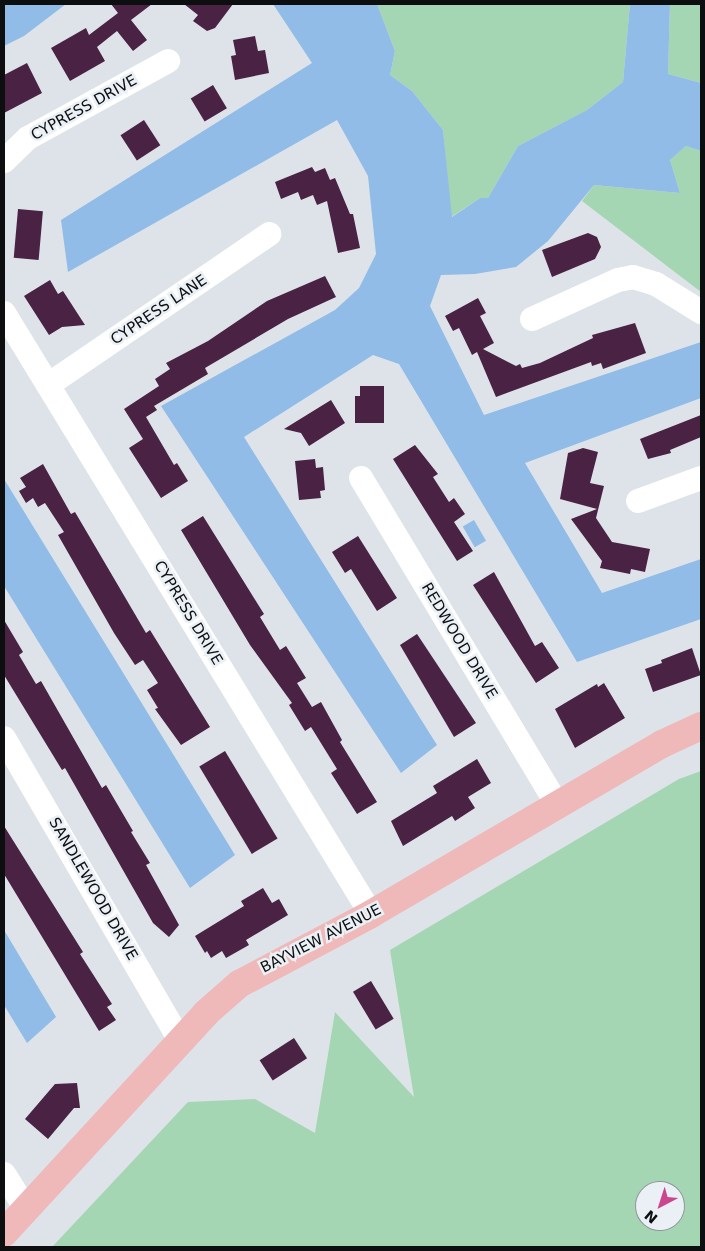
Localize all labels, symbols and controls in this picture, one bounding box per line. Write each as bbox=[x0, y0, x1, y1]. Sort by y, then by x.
street label: CYPRESS DRIVE bbox=[28, 71, 140, 145]
street label: CYPRESS LANE bbox=[108, 271, 210, 349]
street label: CYPRESS DRIVE bbox=[150, 558, 226, 668]
street label: REDWOOD DRIVE bbox=[417, 580, 501, 702]
street label: SANDLEWOOD DRIVE bbox=[45, 815, 141, 963]
street label: BAYVIEW AVENUE bbox=[258, 901, 384, 977]
north arrow bbox=[635, 1181, 685, 1231]
text: N bbox=[641, 1207, 661, 1227]

